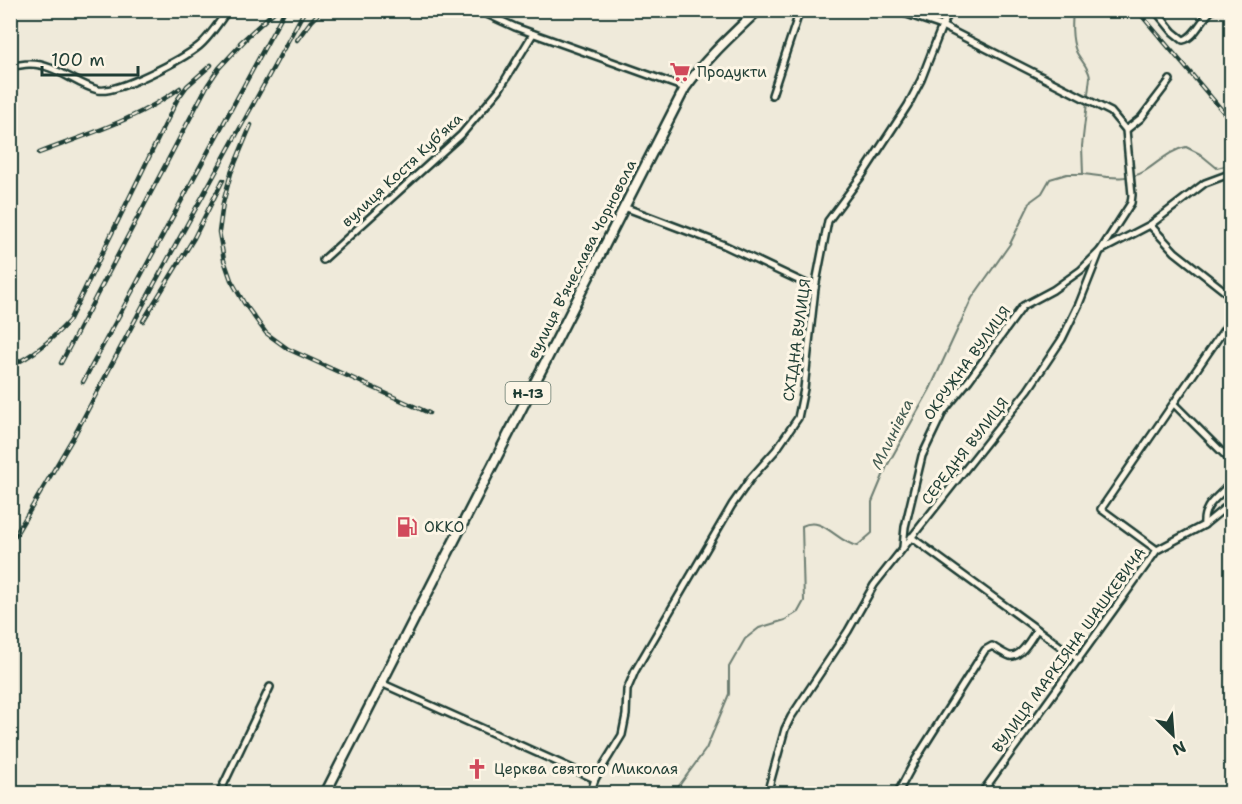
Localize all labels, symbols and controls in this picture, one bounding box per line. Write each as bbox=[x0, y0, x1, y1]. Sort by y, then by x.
scale bar bbox=[42, 39, 138, 77]
text: 100 m bbox=[51, 48, 105, 72]
supermarket icon: Продукти bbox=[668, 60, 692, 84]
place label: Продукти bbox=[697, 62, 767, 82]
street label: вулиця Костя Кубʼяка bbox=[337, 108, 467, 231]
street label: вулиця Вʼячеслава Чорновола bbox=[523, 156, 641, 362]
street label: СХІДНА ВУЛИЦЯ bbox=[778, 277, 816, 403]
street label: ОКРУЖНА ВУЛИЦЯ bbox=[919, 302, 1015, 424]
road number: Н-13 bbox=[506, 382, 550, 404]
street label: СЕРЕДНЯ ВУЛИЦЯ bbox=[917, 393, 1013, 509]
water label: Млинівка bbox=[866, 395, 918, 473]
fuel station icon: OKKO bbox=[395, 515, 419, 539]
place label: OKKO bbox=[424, 517, 464, 537]
street label: ВУЛИЦЯ МАРКІЯНА ШАШКЕВИЧА bbox=[988, 543, 1150, 757]
north arrow bbox=[1143, 705, 1203, 765]
text: N bbox=[1169, 736, 1189, 760]
church icon: Церква святого Миколая bbox=[465, 757, 489, 781]
place label: Церква святого Миколая bbox=[494, 759, 678, 779]

